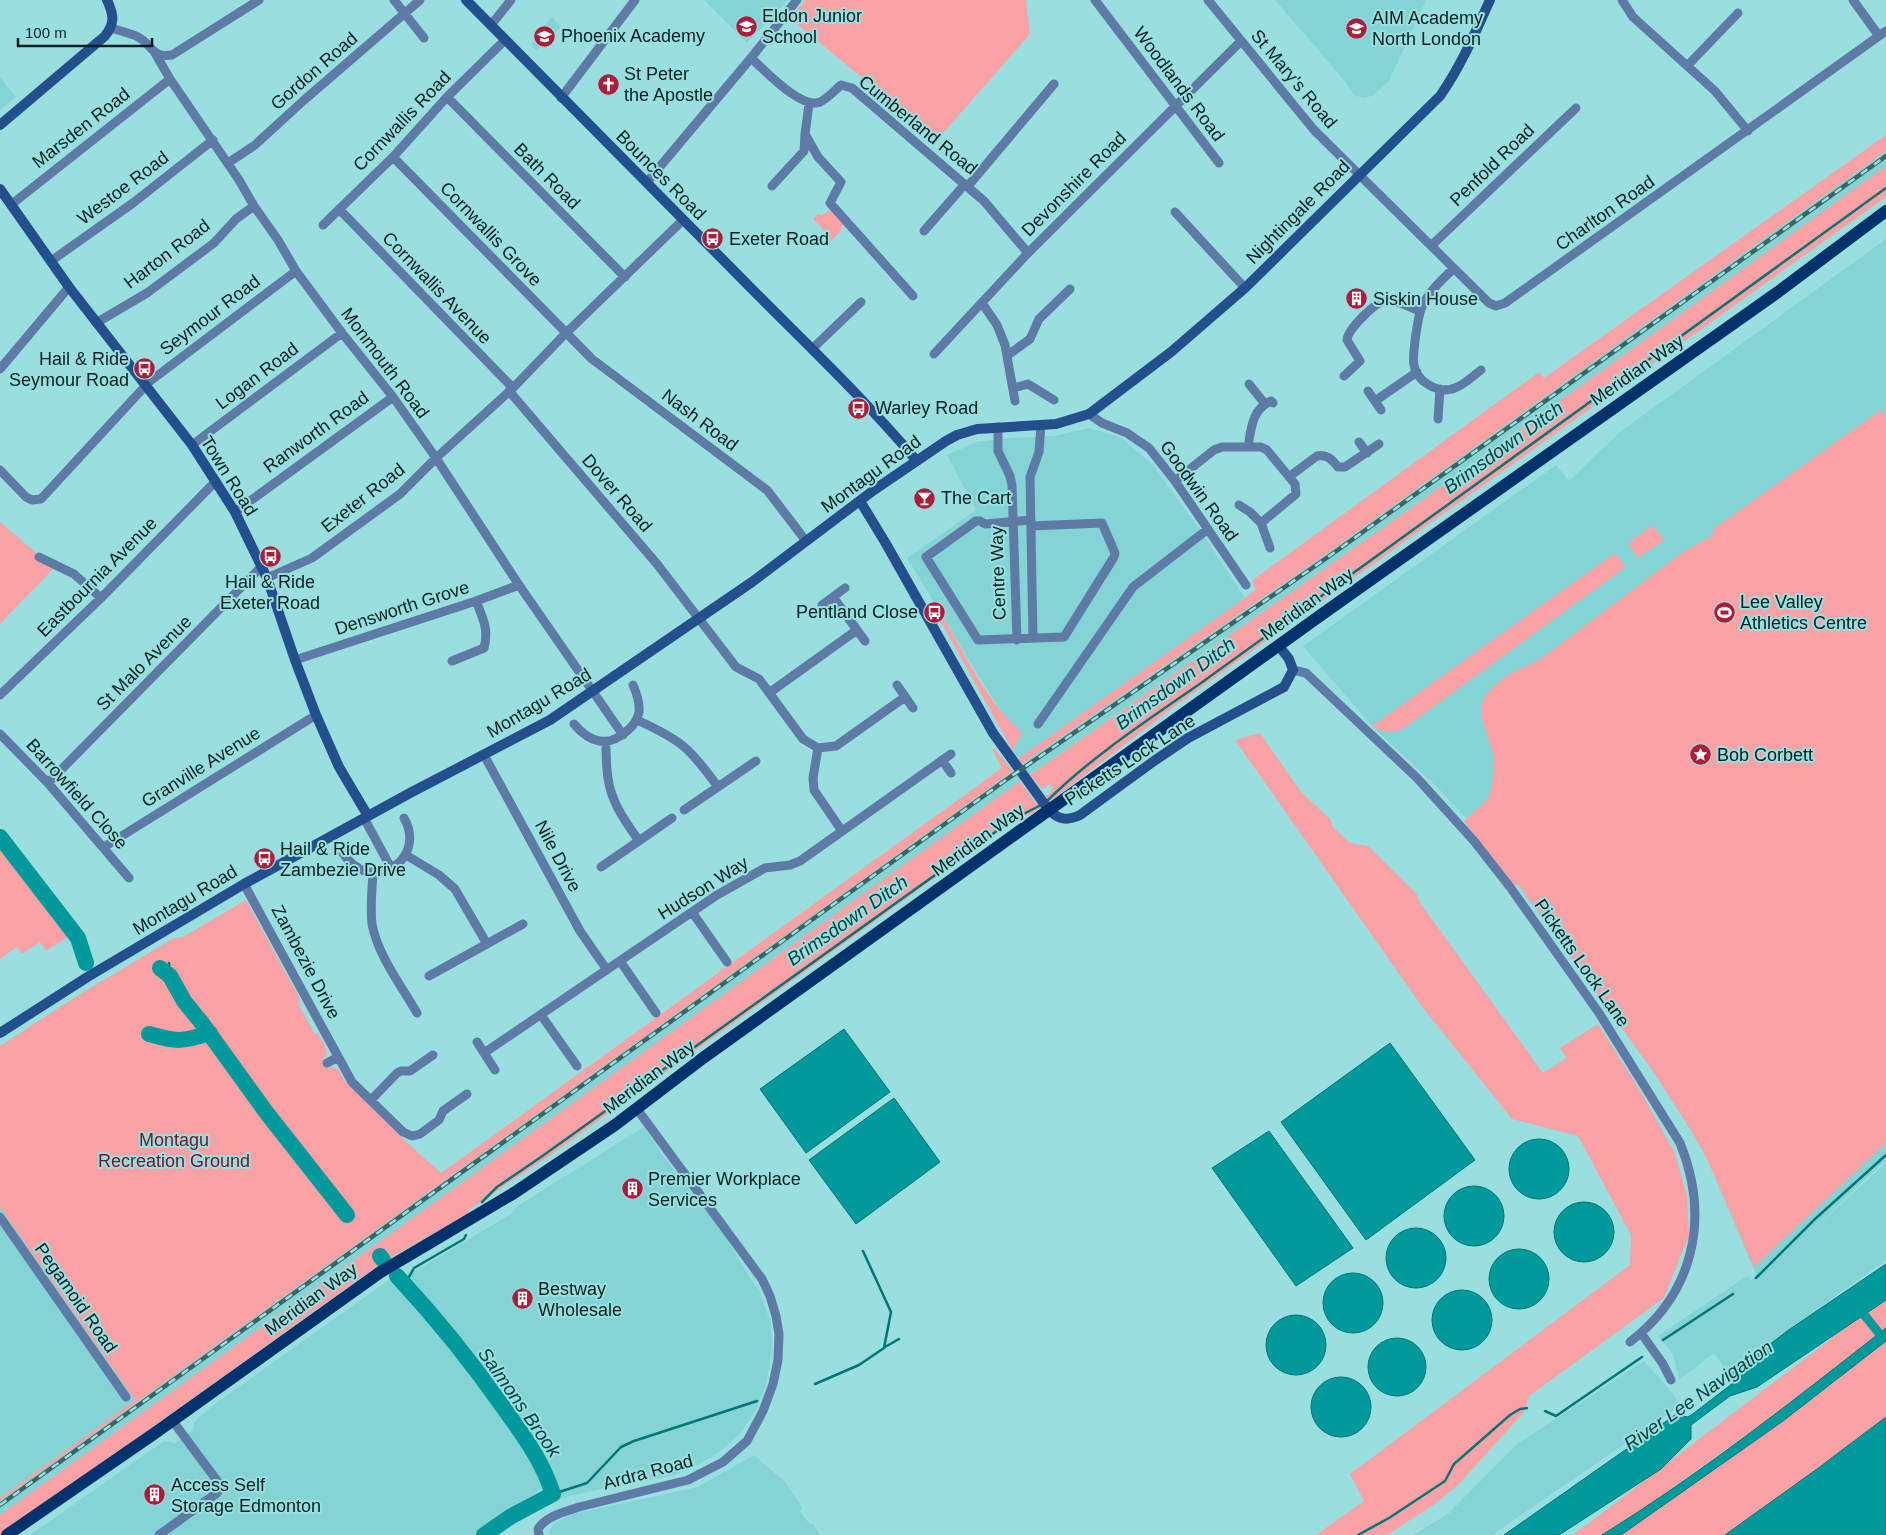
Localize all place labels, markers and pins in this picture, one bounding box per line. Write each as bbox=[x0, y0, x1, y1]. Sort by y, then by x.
place label: Eldon Junior School bbox=[762, 6, 862, 47]
place label: AIM Academy North London bbox=[1372, 8, 1483, 49]
school or university icon: Eldon Junior School bbox=[734, 14, 758, 38]
school or university icon: AIM Academy North London bbox=[1344, 16, 1368, 40]
school or university icon: Phoenix Academy bbox=[533, 24, 557, 48]
place label: Phoenix Academy bbox=[561, 26, 705, 46]
place label: St Peter the Apostle bbox=[624, 64, 713, 105]
church icon: St Peter the Apostle bbox=[596, 72, 620, 96]
bus stop icon: Exeter Road bbox=[701, 227, 725, 251]
place label: Exeter Road bbox=[729, 229, 829, 249]
building icon: Siskin House bbox=[1345, 287, 1369, 311]
place label: Siskin House bbox=[1373, 289, 1478, 309]
place label: Hail & Ride Seymour Road bbox=[9, 349, 129, 390]
bus stop icon: Hail & Ride Seymour Road bbox=[133, 357, 157, 381]
bus stop icon: Warley Road bbox=[847, 396, 871, 420]
place label: Warley Road bbox=[875, 398, 978, 418]
bar icon: The Cart bbox=[913, 486, 937, 510]
place label: The Cart bbox=[941, 488, 1011, 508]
bus stop icon: Hail & Ride Exeter Road bbox=[258, 545, 282, 569]
place label: Hail & Ride Exeter Road bbox=[220, 572, 320, 613]
place label: Lee Valley Athletics Centre bbox=[1740, 592, 1867, 633]
bus stop icon: Pentland Close bbox=[922, 600, 946, 624]
sports icon: Lee Valley Athletics Centre bbox=[1712, 600, 1736, 624]
place label: Pentland Close bbox=[796, 602, 918, 622]
place icon: Bob Corbett bbox=[1689, 743, 1713, 767]
place label: Bob Corbett bbox=[1717, 745, 1813, 765]
place label: Hail & Ride Zambezie Drive bbox=[280, 839, 406, 880]
bus stop icon: Hail & Ride Zambezie Drive bbox=[252, 847, 276, 871]
place label: Premier Workplace Services bbox=[648, 1169, 801, 1210]
building icon: Premier Workplace Services bbox=[620, 1177, 644, 1201]
place label: Bestway Wholesale bbox=[538, 1279, 622, 1320]
building icon: Bestway Wholesale bbox=[510, 1287, 534, 1311]
place label: Access Self Storage Edmonton bbox=[171, 1475, 321, 1516]
building icon: Access Self Storage Edmonton bbox=[143, 1483, 167, 1507]

